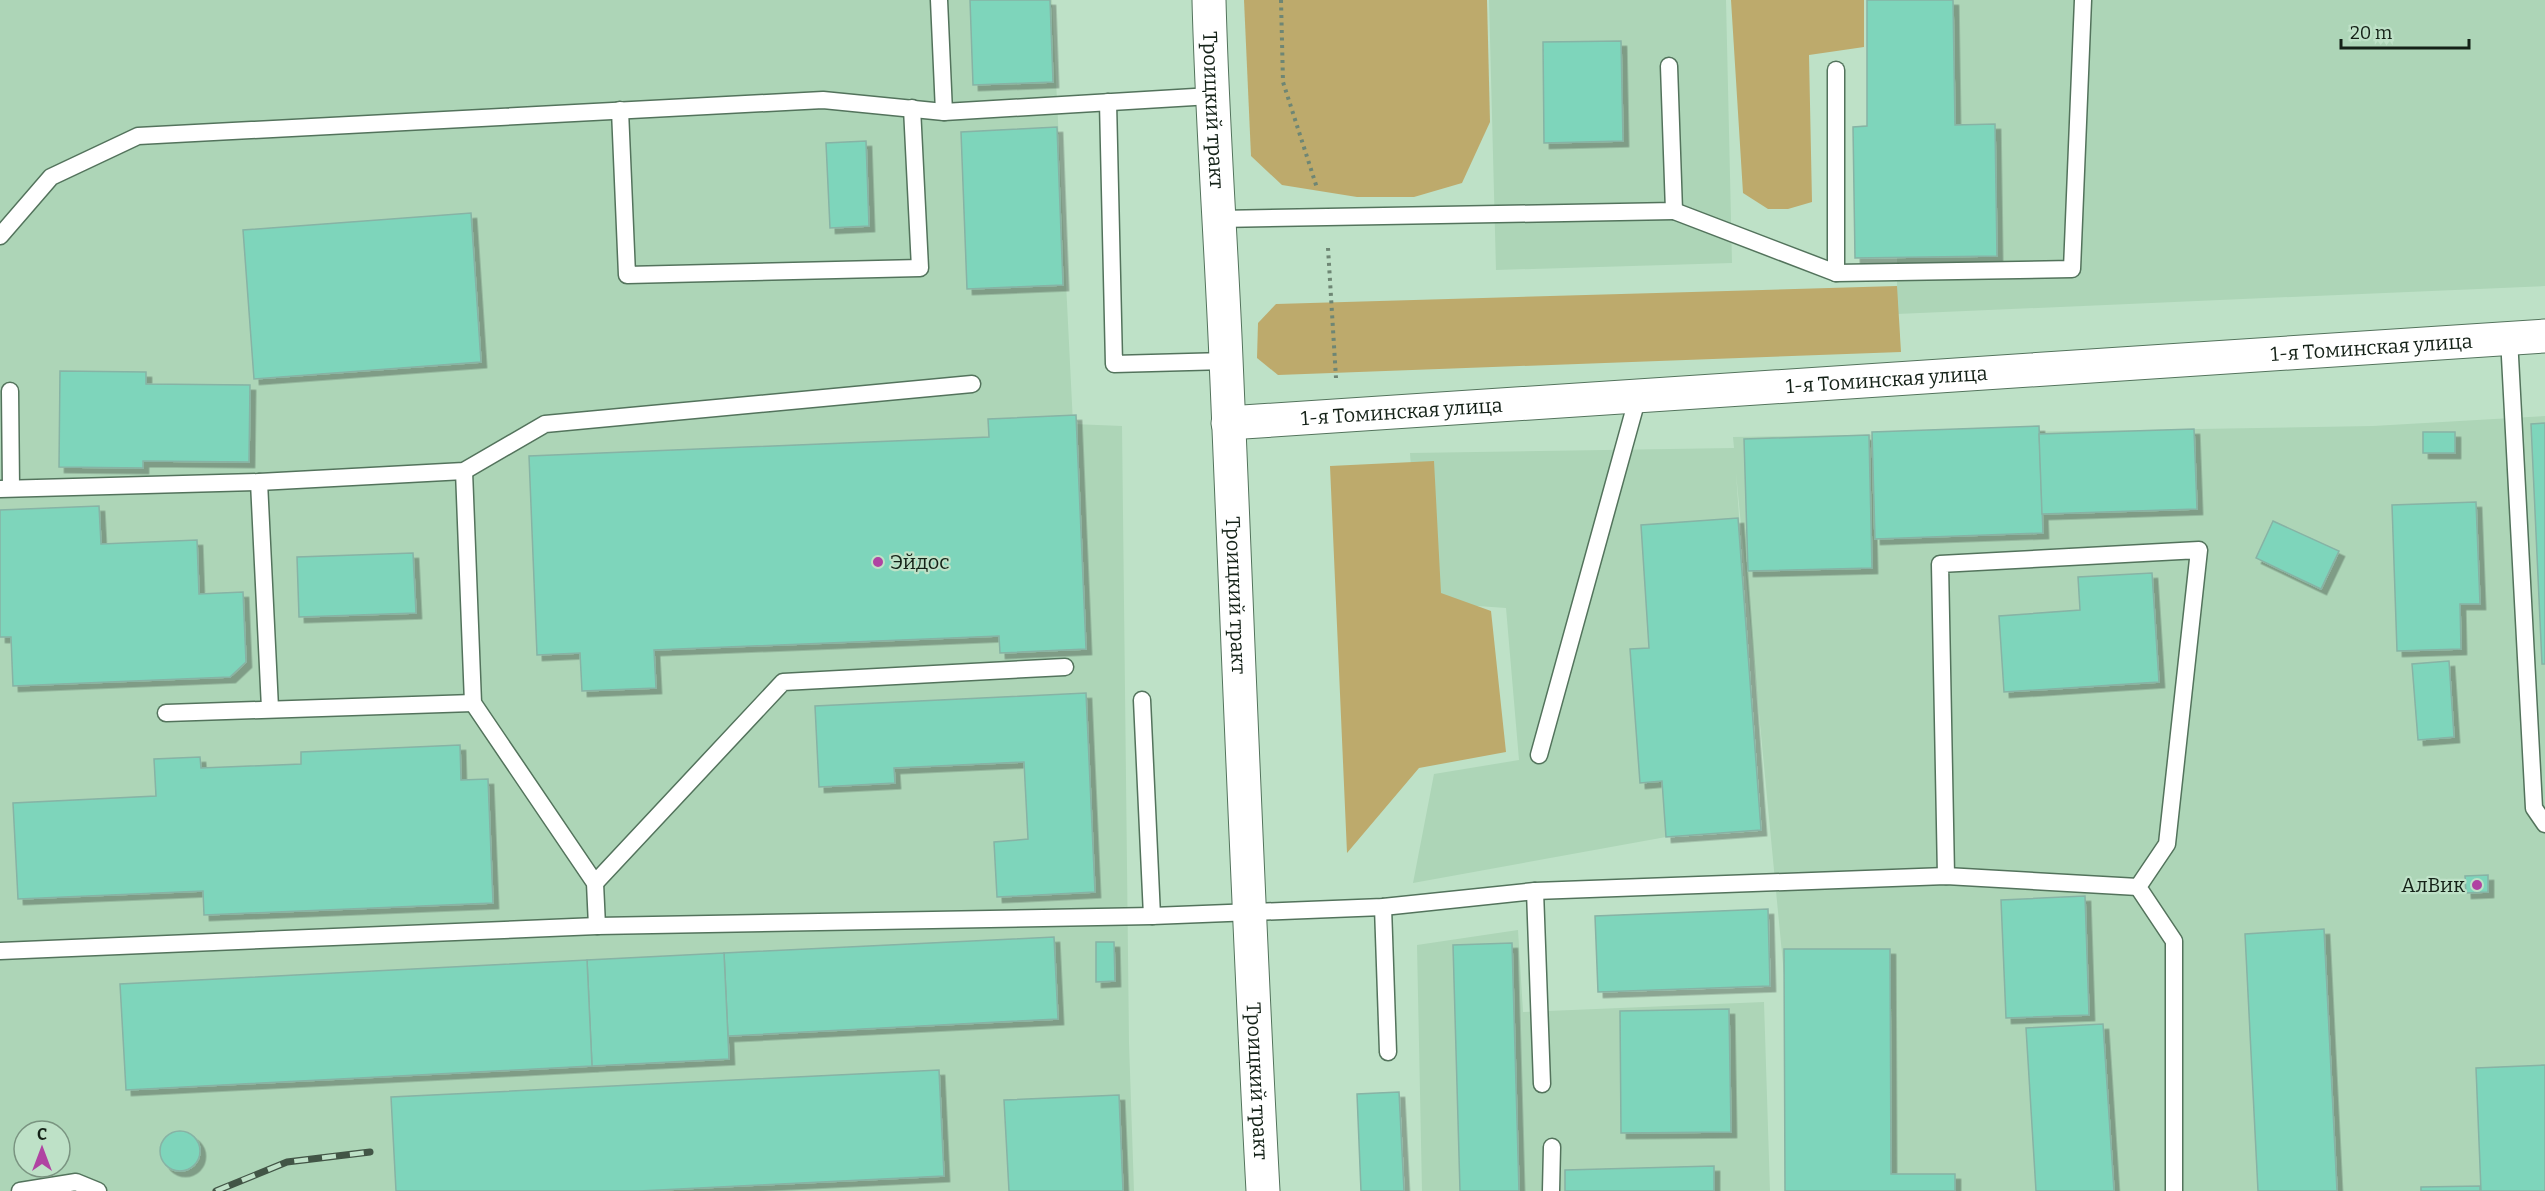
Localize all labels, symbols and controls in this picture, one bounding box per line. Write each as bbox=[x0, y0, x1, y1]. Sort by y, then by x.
scale bar bbox=[2341, 12, 2468, 50]
text: 20 m bbox=[2350, 22, 2392, 44]
street label: Троицкий тракт bbox=[1198, 31, 1229, 189]
street label: 1-я Томинская улица bbox=[2270, 329, 2473, 366]
street label: 1-я Томинская улица bbox=[1785, 361, 1988, 398]
street label: 1-я Томинская улица bbox=[1300, 393, 1503, 430]
street label: Троицкий тракт bbox=[1221, 516, 1251, 675]
place label: Эйдос bbox=[890, 550, 950, 574]
marker: Эйдос bbox=[871, 555, 885, 569]
place label: АлВик bbox=[2401, 873, 2465, 897]
marker: АлВик bbox=[2470, 878, 2484, 892]
street label: Троицкий тракт bbox=[1241, 1002, 1273, 1160]
north arrow bbox=[12, 1119, 72, 1179]
text: С bbox=[37, 1125, 47, 1144]

